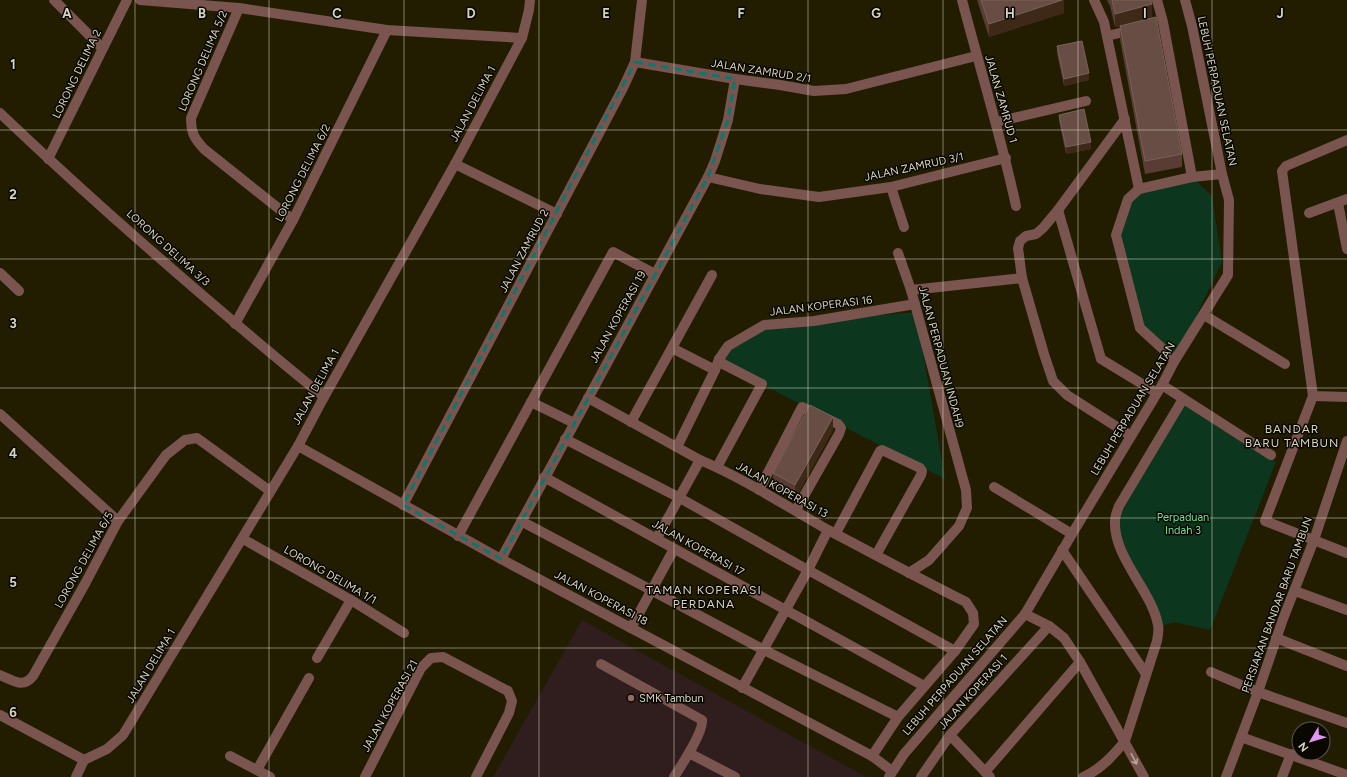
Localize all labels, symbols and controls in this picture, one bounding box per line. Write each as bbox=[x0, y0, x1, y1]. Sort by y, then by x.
text: A bbox=[62, 6, 72, 21]
text: B bbox=[198, 6, 206, 21]
text: C bbox=[332, 6, 342, 21]
text: D bbox=[466, 6, 476, 21]
text: E bbox=[602, 6, 610, 21]
text: F bbox=[737, 6, 745, 21]
text: G bbox=[871, 6, 881, 21]
text: H bbox=[1005, 6, 1015, 21]
text: I bbox=[1143, 6, 1147, 21]
text: J bbox=[1276, 6, 1284, 21]
street label: LORONG DELIMA 5/2 bbox=[176, 9, 230, 113]
street label: LEBUH PERPADUAN SELATAN bbox=[1195, 15, 1239, 167]
street label: LORONG DELIMA 2 bbox=[50, 27, 104, 121]
street label: JALAN ZAMRUD 1 bbox=[982, 54, 1020, 144]
text: 1 bbox=[10, 57, 16, 72]
street label: JALAN ZAMRUD 2/1 bbox=[710, 57, 812, 85]
street label: JALAN DELIMA 1 bbox=[447, 64, 499, 144]
street label: LORONG DELIMA 6/2 bbox=[273, 122, 333, 224]
street label: JALAN ZAMRUD 3/1 bbox=[863, 150, 965, 184]
text: 2 bbox=[9, 187, 17, 202]
street label: LORONG DELIMA 3/3 bbox=[124, 207, 212, 289]
street label: JALAN ZAMRUD 2 bbox=[497, 207, 551, 295]
street label: JALAN KOPERASI 19 bbox=[587, 269, 649, 365]
street label: JALAN PERPADUAN INDAH9 bbox=[916, 285, 966, 429]
street label: JALAN KOPERASI 16 bbox=[769, 293, 873, 319]
text: 3 bbox=[9, 316, 17, 331]
street label: LEBUH PERPADUAN SELATAN bbox=[1088, 340, 1178, 478]
street label: JALAN DELIMA 1 bbox=[290, 347, 342, 427]
district label: BANDAR BARU TAMBUN bbox=[1245, 422, 1339, 450]
text: 4 bbox=[9, 446, 17, 461]
street label: JALAN KOPERASI 13 bbox=[734, 459, 830, 521]
street label: LORONG DELIMA 6/5 bbox=[52, 510, 116, 610]
park label: Perpaduan Indah 3 bbox=[1157, 511, 1209, 537]
street label: PERSIARAN BANDAR BARU TAMBUN bbox=[1239, 515, 1315, 695]
street label: JALAN KOPERASI 17 bbox=[650, 517, 746, 579]
street label: LORONG DELIMA 1/1 bbox=[281, 543, 379, 607]
street label: JALAN KOPERASI 18 bbox=[552, 568, 650, 628]
text: 5 bbox=[9, 575, 17, 590]
district label: TAMAN KOPERASI PERDANA bbox=[646, 583, 762, 611]
street label: LEBUH PERPADUAN SELATAN bbox=[900, 614, 1010, 738]
street label: JALAN DELIMA 1 bbox=[124, 627, 178, 705]
street label: JALAN KOPERASI 1 bbox=[936, 652, 1010, 732]
street label: JALAN KOPERASI 21 bbox=[359, 658, 421, 754]
place label: SMK Tambun bbox=[639, 692, 704, 705]
marker: SMK Tambun bbox=[626, 693, 636, 703]
text: 6 bbox=[9, 705, 17, 720]
north arrow bbox=[1291, 721, 1331, 761]
text: N bbox=[1296, 739, 1311, 754]
one-way arrow bbox=[1131, 753, 1139, 765]

